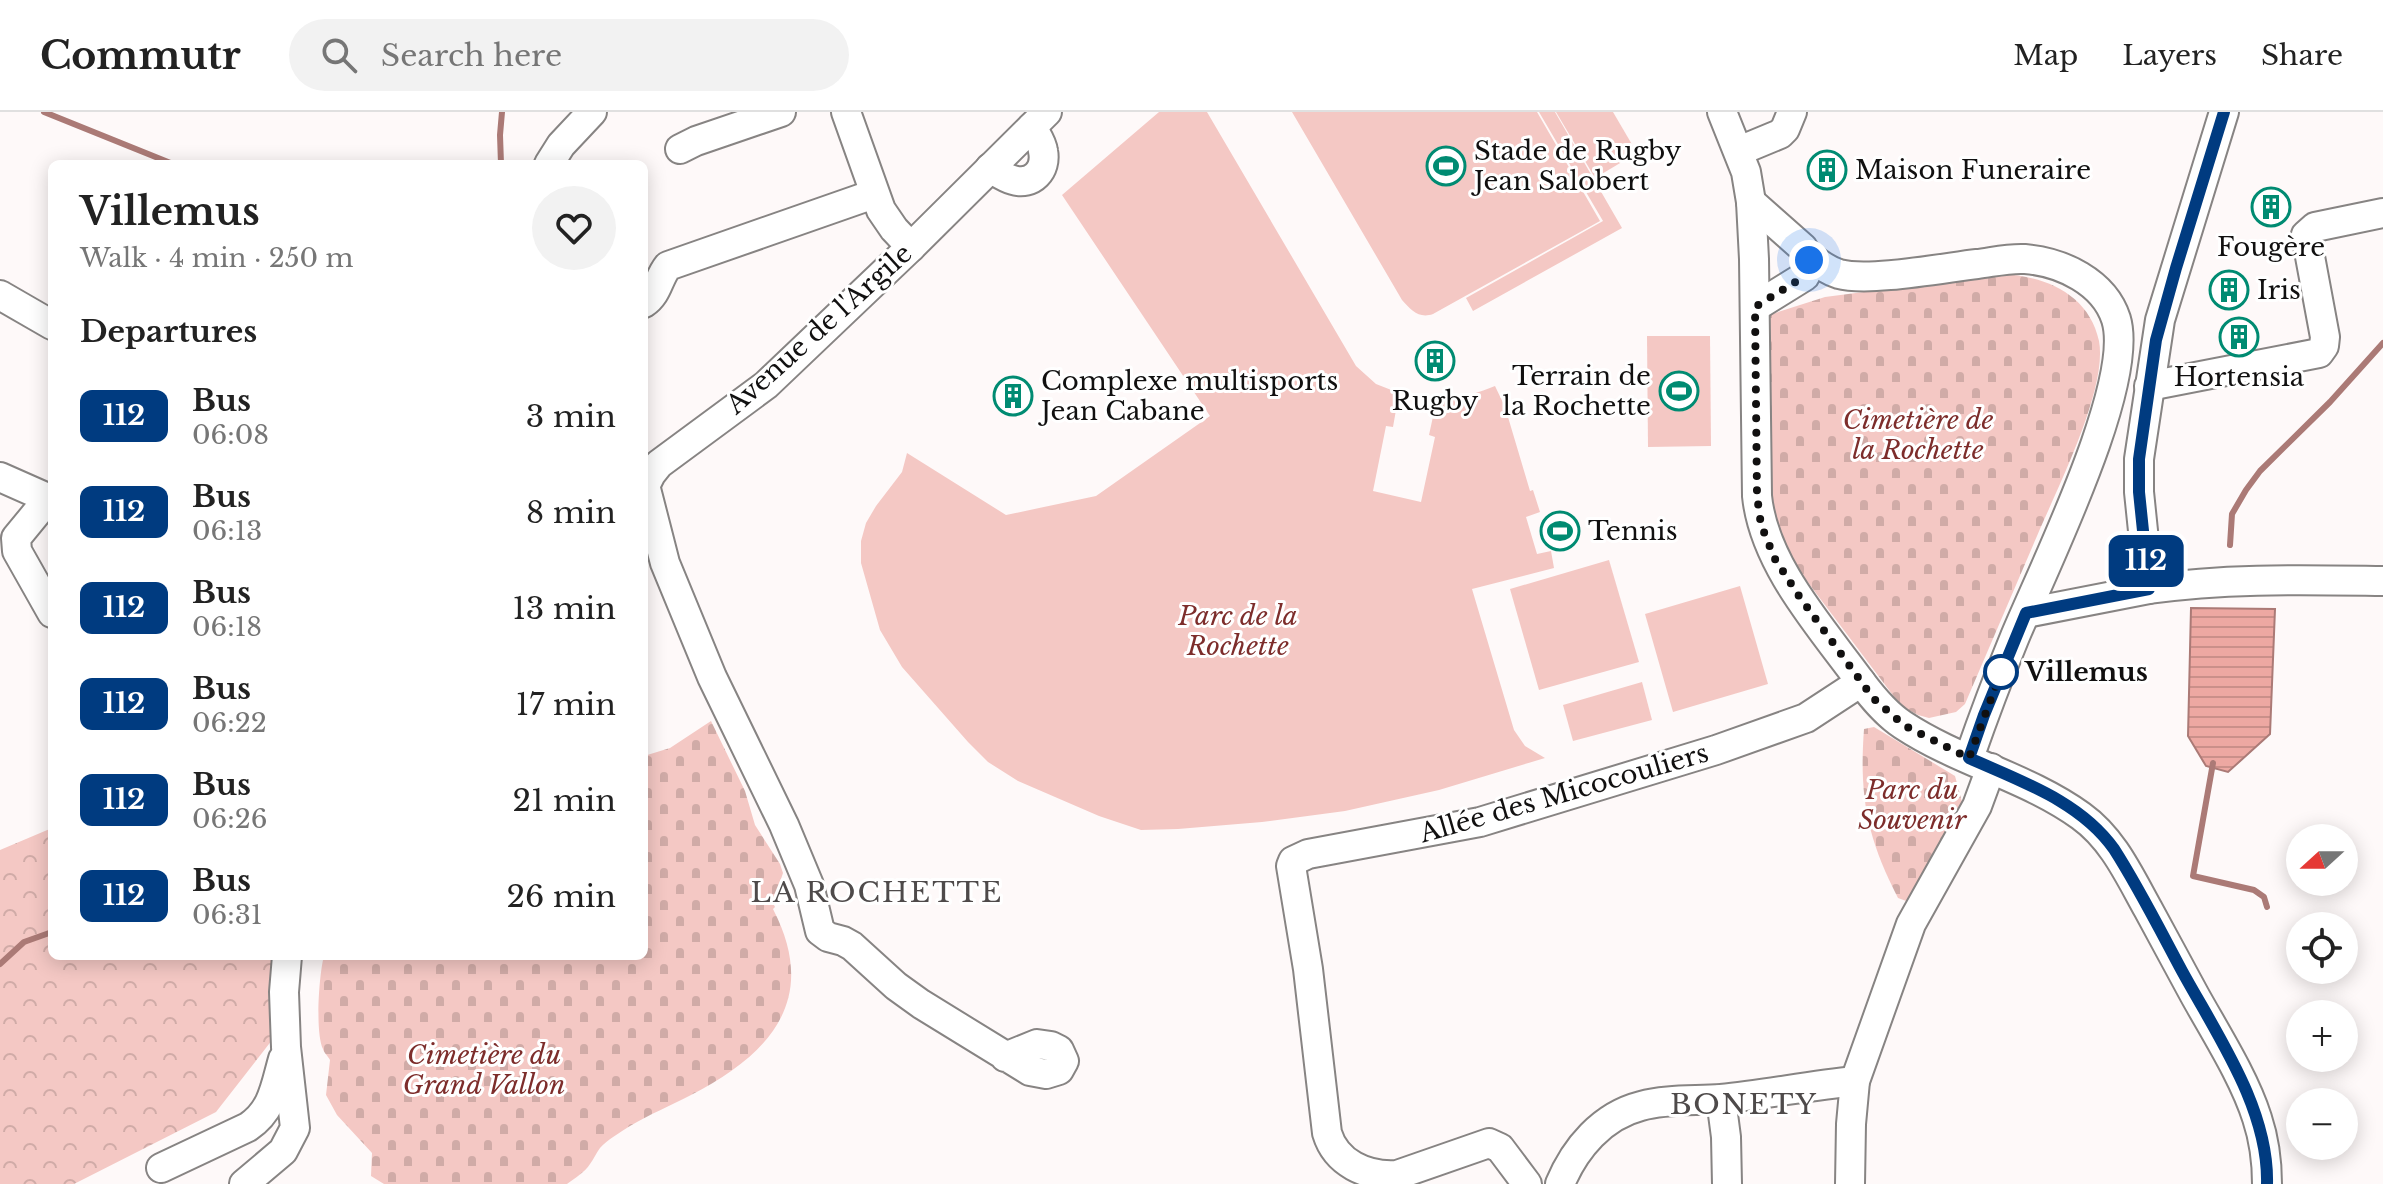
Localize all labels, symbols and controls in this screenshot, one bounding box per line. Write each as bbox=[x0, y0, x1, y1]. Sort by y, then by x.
search box bbox=[289, 19, 849, 91]
text: Commutr bbox=[40, 32, 241, 79]
icon: search bbox=[317, 33, 361, 77]
text: Search here bbox=[381, 37, 562, 74]
text: Map bbox=[2013, 38, 2078, 73]
text: Layers bbox=[2122, 38, 2217, 73]
text: Share bbox=[2261, 38, 2343, 73]
place label: Stade de Rugby Jean Salobert bbox=[1471, 135, 1682, 197]
sports icon: Stade de Rugby Jean Salobert bbox=[1425, 145, 1467, 187]
building icon: Maison Funeraire bbox=[1806, 149, 1848, 191]
place label: Maison Funeraire bbox=[1855, 154, 2091, 186]
button: heart bbox=[532, 186, 616, 270]
building icon: Fougère bbox=[2250, 186, 2292, 228]
text: Villemus bbox=[80, 188, 260, 235]
place label: Fougère bbox=[2217, 231, 2325, 263]
street label: Avenue de l'Argile bbox=[719, 237, 918, 421]
your location bbox=[1789, 240, 1829, 280]
text: Walk · 4 min · 250 m bbox=[80, 242, 354, 274]
building icon: Iris bbox=[2208, 269, 2250, 311]
place label: Iris bbox=[2257, 274, 2301, 306]
text: Departures bbox=[80, 313, 257, 350]
building icon: Hortensia bbox=[2218, 316, 2260, 358]
building icon: Rugby bbox=[1414, 340, 1456, 382]
place label: Terrain de la Rochette bbox=[1502, 360, 1651, 422]
place label: Hortensia bbox=[2174, 361, 2305, 393]
place label: Complexe multisports Jean Cabane bbox=[1038, 365, 1338, 427]
sports icon: Terrain de la Rochette bbox=[1658, 370, 1700, 412]
building icon: Complexe multisports Jean Cabane bbox=[992, 375, 1034, 417]
text: Bus bbox=[192, 382, 251, 419]
place label: Rugby bbox=[1392, 385, 1479, 417]
text: 112 bbox=[103, 398, 145, 433]
text: 3 min bbox=[526, 398, 616, 435]
park label: Cimetière de la Rochette bbox=[1843, 404, 1993, 466]
text: 06:08 bbox=[192, 419, 269, 451]
text: Bus bbox=[192, 478, 251, 515]
text: 112 bbox=[103, 494, 145, 529]
text: 8 min bbox=[526, 494, 616, 531]
sports icon: Tennis bbox=[1539, 510, 1581, 552]
text: 06:13 bbox=[192, 515, 262, 547]
place label: Tennis bbox=[1588, 515, 1678, 547]
line badge: 112 bbox=[2100, 535, 2192, 587]
text: 112 bbox=[2125, 543, 2167, 578]
text: Bus bbox=[192, 574, 251, 611]
text: 112 bbox=[103, 590, 145, 625]
text: 13 min bbox=[512, 590, 616, 627]
park label: Parc de la Rochette bbox=[1177, 600, 1298, 662]
text: 06:18 bbox=[192, 611, 262, 643]
marker: Villemus bbox=[1984, 655, 2018, 689]
place label: Villemus bbox=[2024, 656, 2148, 688]
text: Bus bbox=[192, 670, 251, 707]
text: 112 bbox=[103, 686, 145, 721]
text: 17 min bbox=[516, 686, 616, 723]
text: 06:22 bbox=[192, 707, 267, 739]
street label: Allée des Micocouliers bbox=[1415, 736, 1712, 850]
text: Bus bbox=[192, 766, 251, 803]
park label: Parc du Souvenir bbox=[1858, 774, 1967, 836]
text: 112 bbox=[103, 782, 145, 817]
text: 21 min bbox=[512, 782, 616, 819]
text: 06:26 bbox=[192, 803, 267, 835]
north arrow bbox=[2286, 824, 2358, 896]
map controls bbox=[2286, 824, 2358, 1160]
text: Bus bbox=[192, 862, 251, 899]
district label: LA ROCHETTE bbox=[751, 875, 1003, 910]
text: 112 bbox=[103, 878, 145, 913]
text: 26 min bbox=[507, 878, 616, 915]
text: 06:31 bbox=[192, 899, 262, 931]
button: locate bbox=[2286, 912, 2358, 984]
button: + bbox=[2286, 1000, 2358, 1072]
park label: Cimetière du Grand Vallon bbox=[403, 1039, 565, 1101]
district label: BONETY bbox=[1670, 1087, 1818, 1122]
button: − bbox=[2286, 1088, 2358, 1160]

